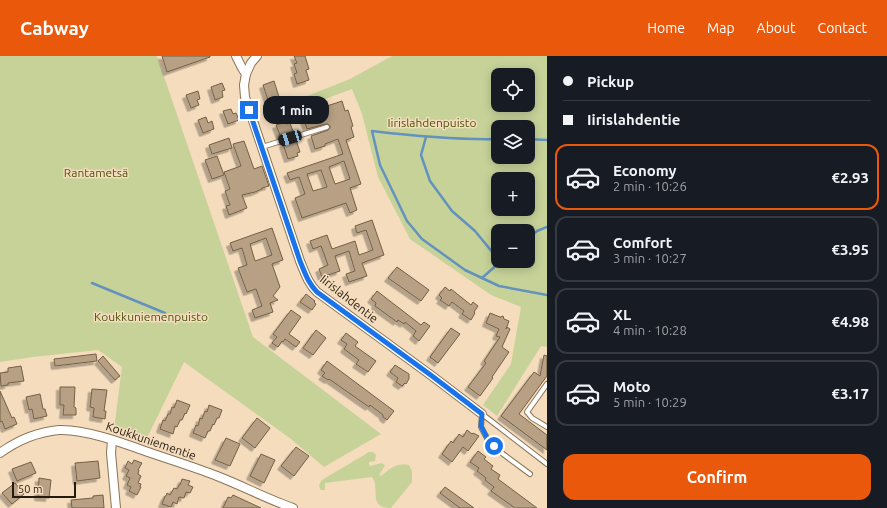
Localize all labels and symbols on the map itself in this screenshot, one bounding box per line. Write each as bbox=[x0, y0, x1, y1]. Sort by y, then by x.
callout: 1 min bbox=[263, 96, 329, 124]
route end bbox=[240, 101, 258, 119]
park label: Iirislahdenpuisto bbox=[387, 116, 477, 129]
car bbox=[277, 129, 303, 147]
park label: Rantametsä bbox=[64, 166, 128, 179]
street label: Iirislahdentie bbox=[318, 272, 381, 325]
park label: Koukkuniemenpuisto bbox=[94, 310, 208, 323]
street label: Koukkuniementie bbox=[104, 419, 198, 462]
route start bbox=[485, 437, 503, 455]
scale bar bbox=[12, 480, 76, 499]

